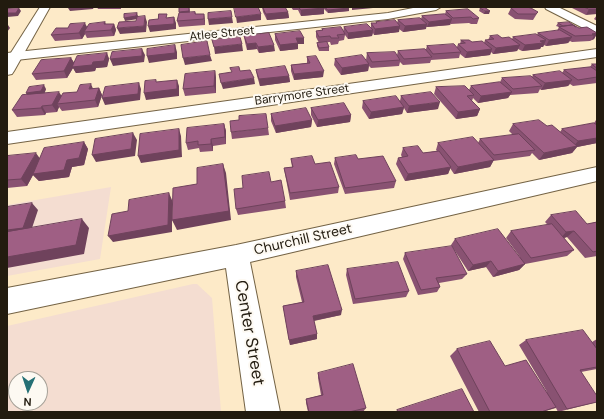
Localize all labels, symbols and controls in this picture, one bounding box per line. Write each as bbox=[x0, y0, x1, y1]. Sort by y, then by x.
street label: Atlee Street bbox=[189, 23, 255, 45]
street label: Barrymore Street bbox=[254, 81, 350, 109]
street label: Churchill Street bbox=[252, 221, 354, 259]
street label: Center Street bbox=[230, 279, 268, 387]
north arrow bbox=[8, 371, 48, 411]
text: N bbox=[23, 395, 32, 409]

